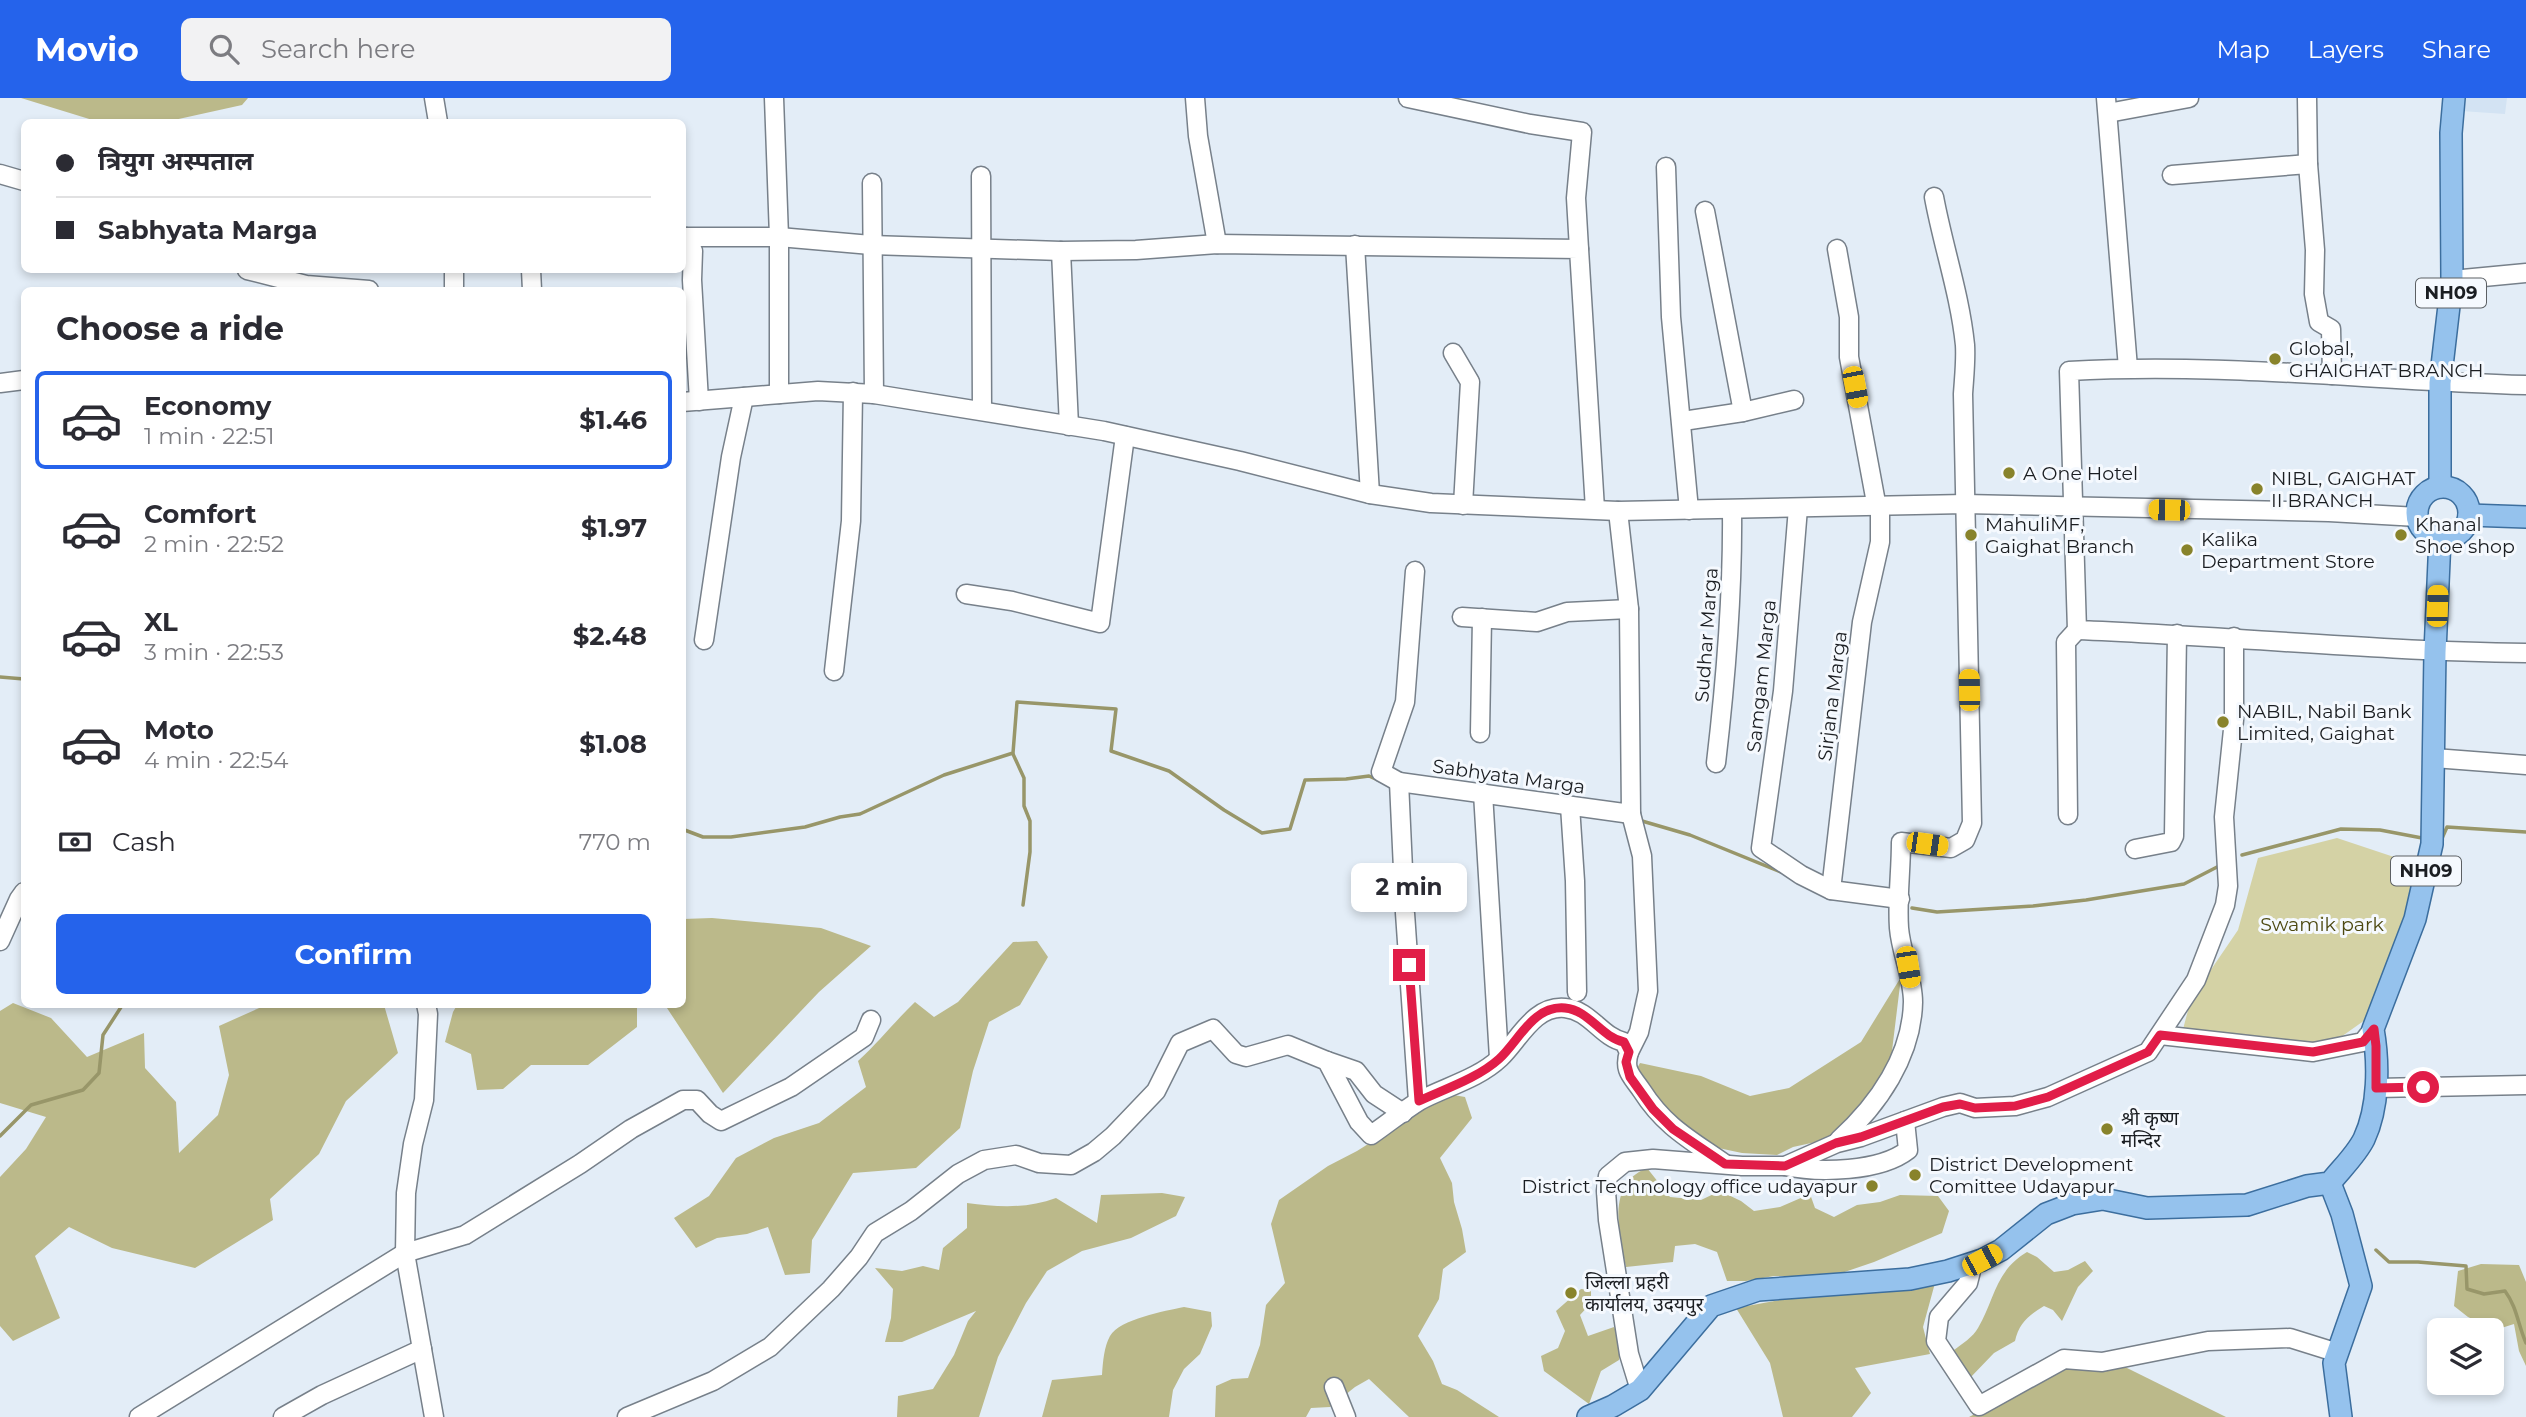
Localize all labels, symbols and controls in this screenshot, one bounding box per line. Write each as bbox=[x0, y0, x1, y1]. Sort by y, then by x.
search box bbox=[181, 18, 671, 81]
text: Movio bbox=[35, 29, 139, 69]
icon: search bbox=[205, 30, 243, 68]
text: Search here bbox=[261, 33, 416, 65]
text: Map bbox=[2216, 35, 2270, 64]
text: Layers bbox=[2308, 35, 2384, 64]
text: Share bbox=[2422, 35, 2491, 64]
text: त्रियुग अस्पताल bbox=[98, 145, 253, 177]
text: Sabhyata Marga bbox=[98, 214, 318, 246]
road number: NH09 bbox=[2416, 278, 2486, 308]
text: Choose a ride bbox=[56, 309, 284, 348]
place label: Global, GHAIGHAT BRANCH bbox=[2289, 337, 2484, 382]
marker: Global, GHAIGHAT BRANCH bbox=[2267, 351, 2283, 367]
car bbox=[1841, 364, 1870, 410]
icon: car bbox=[60, 389, 123, 452]
text: Economy bbox=[144, 390, 271, 422]
text: $1.46 bbox=[579, 404, 647, 436]
text: 1 min · 22:51 bbox=[144, 422, 275, 450]
place label: A One Hotel bbox=[2023, 462, 2138, 485]
marker: A One Hotel bbox=[2001, 465, 2017, 481]
place label: NIBL, GAIGHAT II BRANCH bbox=[2271, 467, 2415, 512]
marker: NIBL, GAIGHAT II BRANCH bbox=[2249, 481, 2265, 497]
icon: car bbox=[60, 497, 123, 560]
text: Comfort bbox=[144, 498, 256, 530]
car bbox=[2148, 499, 2191, 521]
text: $1.97 bbox=[581, 512, 647, 544]
place label: MahuliMF, Gaighat Branch bbox=[1985, 513, 2134, 558]
place label: Khanal Shoe shop bbox=[2415, 513, 2515, 558]
marker: MahuliMF, Gaighat Branch bbox=[1963, 527, 1979, 543]
marker: Khanal Shoe shop bbox=[2393, 527, 2409, 543]
place label: Kalika Department Store bbox=[2201, 528, 2375, 573]
text: 2 min · 22:52 bbox=[144, 530, 284, 558]
marker: Kalika Department Store bbox=[2179, 542, 2195, 558]
street label: Sudhar Marga bbox=[1690, 567, 1723, 703]
car bbox=[2426, 585, 2449, 627]
street label: Samgam Marga bbox=[1742, 599, 1781, 754]
icon: car bbox=[60, 605, 123, 668]
text: XL bbox=[144, 606, 178, 638]
text: $2.48 bbox=[573, 620, 647, 652]
street label: Sirjana Marga bbox=[1813, 630, 1852, 762]
text: 3 min · 22:53 bbox=[144, 638, 284, 666]
car bbox=[1959, 669, 1980, 711]
place label: NABIL, Nabil Bank Limited, Gaighat bbox=[2237, 700, 2412, 745]
icon: car bbox=[60, 713, 123, 776]
text: Moto bbox=[144, 714, 214, 746]
marker: NABIL, Nabil Bank Limited, Gaighat bbox=[2215, 714, 2231, 730]
text: $1.08 bbox=[579, 728, 647, 760]
text: 4 min · 22:54 bbox=[144, 746, 288, 774]
street label: Sabhyata Marga bbox=[1431, 754, 1587, 799]
icon: cash bbox=[56, 823, 94, 861]
text: Cash bbox=[112, 826, 176, 858]
text: 770 m bbox=[579, 828, 651, 856]
car bbox=[1905, 831, 1950, 857]
road number: NH09 bbox=[2391, 856, 2461, 886]
callout: 2 min bbox=[1351, 864, 1467, 912]
text: 2 min bbox=[1375, 873, 1443, 901]
park label: Swamik park bbox=[2260, 913, 2384, 936]
button: Confirm bbox=[56, 914, 651, 994]
car bbox=[1895, 945, 1922, 989]
route end bbox=[1393, 949, 1425, 981]
route start bbox=[2407, 1071, 2439, 1103]
place label: श्री कृष्ण मन्दिर bbox=[2121, 1107, 2179, 1152]
marker: श्री कृष्ण मन्दिर bbox=[2099, 1121, 2115, 1137]
place label: District Development Comittee Udayapur bbox=[1929, 1153, 2134, 1198]
marker: District Development Comittee Udayapur bbox=[1907, 1167, 1923, 1183]
place label: District Technology office udayapur bbox=[1522, 1175, 1858, 1198]
marker: District Technology office udayapur bbox=[1864, 1178, 1880, 1194]
car bbox=[1959, 1241, 2006, 1279]
place label: जिल्ला प्रहरी कार्यालय, उदयपुर bbox=[1585, 1271, 1705, 1317]
marker: जिल्ला प्रहरी कार्यालय, उदयपुर bbox=[1563, 1285, 1579, 1301]
map controls bbox=[2427, 1318, 2504, 1395]
button: layers bbox=[2427, 1318, 2504, 1395]

